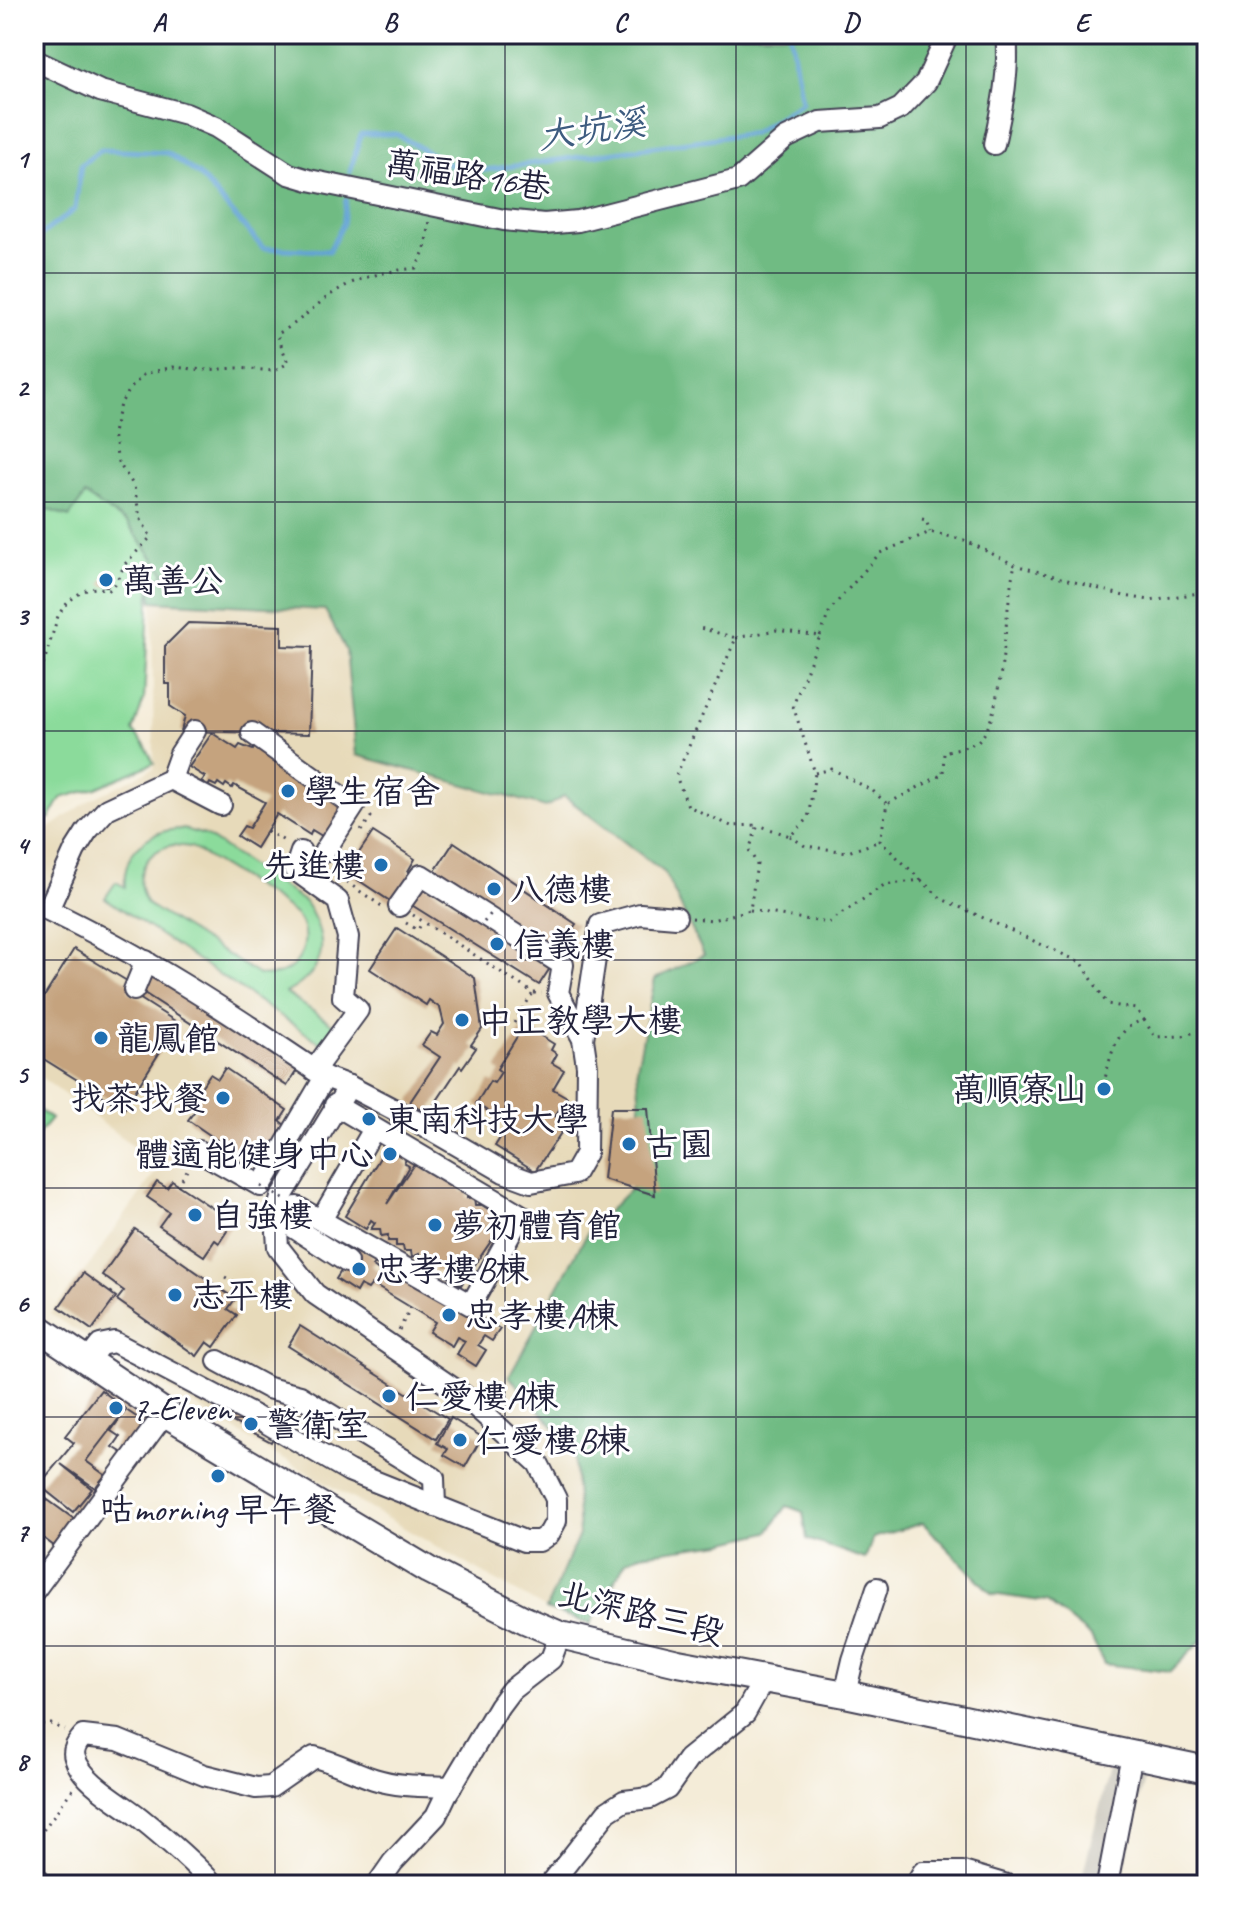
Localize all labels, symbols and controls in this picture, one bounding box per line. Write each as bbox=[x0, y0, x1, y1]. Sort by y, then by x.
text: A bbox=[152, 6, 167, 39]
text: B bbox=[383, 6, 399, 39]
text: C bbox=[614, 6, 630, 39]
text: D bbox=[843, 6, 861, 39]
text: E bbox=[1075, 6, 1093, 39]
water label: 大坑溪 bbox=[535, 98, 651, 159]
street label: 萬福路16巷 bbox=[382, 141, 554, 209]
text: 1 bbox=[16, 143, 31, 176]
text: 2 bbox=[16, 371, 30, 404]
place label: 萬善公 bbox=[122, 559, 224, 602]
marker: 萬善公 bbox=[97, 571, 115, 589]
text: 3 bbox=[16, 600, 30, 633]
place label: 學生宿舍 bbox=[304, 770, 440, 813]
marker: 學生宿舍 bbox=[279, 782, 297, 800]
text: 4 bbox=[16, 829, 31, 862]
place label: 先進樓 bbox=[263, 844, 365, 887]
marker: 先進樓 bbox=[372, 856, 390, 874]
place label: 八德樓 bbox=[510, 868, 612, 911]
marker: 八德樓 bbox=[485, 880, 503, 898]
place label: 信義樓 bbox=[513, 923, 615, 966]
marker: 信義樓 bbox=[488, 935, 506, 953]
place label: 中正教學大樓 bbox=[478, 999, 682, 1042]
marker: 中正教學大樓 bbox=[453, 1011, 471, 1029]
place label: 龍鳳館 bbox=[117, 1017, 219, 1060]
marker: 龍鳳館 bbox=[92, 1029, 110, 1047]
text: 5 bbox=[16, 1058, 30, 1091]
place label: 萬順寮山 bbox=[952, 1068, 1088, 1111]
place label: 找茶找餐 bbox=[71, 1077, 207, 1120]
marker: 萬順寮山 bbox=[1095, 1080, 1113, 1098]
marker: 找茶找餐 bbox=[214, 1089, 232, 1107]
place label: 東南科技大學 bbox=[385, 1098, 589, 1141]
marker: 東南科技大學 bbox=[360, 1110, 378, 1128]
place label: 古園 bbox=[645, 1123, 713, 1166]
place label: 體適能健身中心 bbox=[136, 1133, 374, 1176]
marker: 古園 bbox=[620, 1135, 638, 1153]
marker: 體適能健身中心 bbox=[381, 1145, 399, 1163]
place label: 自強樓 bbox=[211, 1194, 313, 1237]
place label: 夢初體育館 bbox=[451, 1204, 621, 1247]
marker: 自強樓 bbox=[186, 1206, 204, 1224]
marker: 夢初體育館 bbox=[426, 1216, 444, 1234]
place label: 忠孝樓B棟 bbox=[375, 1248, 529, 1291]
marker: 忠孝樓B棟 bbox=[350, 1260, 368, 1278]
place label: 志平樓 bbox=[191, 1274, 293, 1317]
marker: 志平樓 bbox=[166, 1286, 184, 1304]
text: 6 bbox=[16, 1287, 30, 1320]
place label: 忠孝樓A棟 bbox=[465, 1294, 618, 1337]
marker: 忠孝樓A棟 bbox=[440, 1306, 458, 1324]
place label: 仁愛樓A棟 bbox=[405, 1375, 558, 1418]
place label: 7-Eleven bbox=[132, 1387, 232, 1430]
marker: 仁愛樓A棟 bbox=[380, 1387, 398, 1405]
marker: 7-Eleven bbox=[107, 1399, 125, 1417]
place label: 警衛室 bbox=[267, 1403, 369, 1446]
marker: 警衛室 bbox=[242, 1415, 260, 1433]
place label: 仁愛樓B棟 bbox=[476, 1419, 630, 1462]
marker: 仁愛樓B棟 bbox=[451, 1431, 469, 1449]
marker: 咕morning 早午餐 bbox=[209, 1467, 227, 1485]
place label: 咕morning 早午餐 bbox=[99, 1488, 337, 1531]
text: 7 bbox=[16, 1516, 30, 1549]
street label: 北深路三段 bbox=[553, 1572, 729, 1654]
text: 8 bbox=[16, 1745, 31, 1778]

